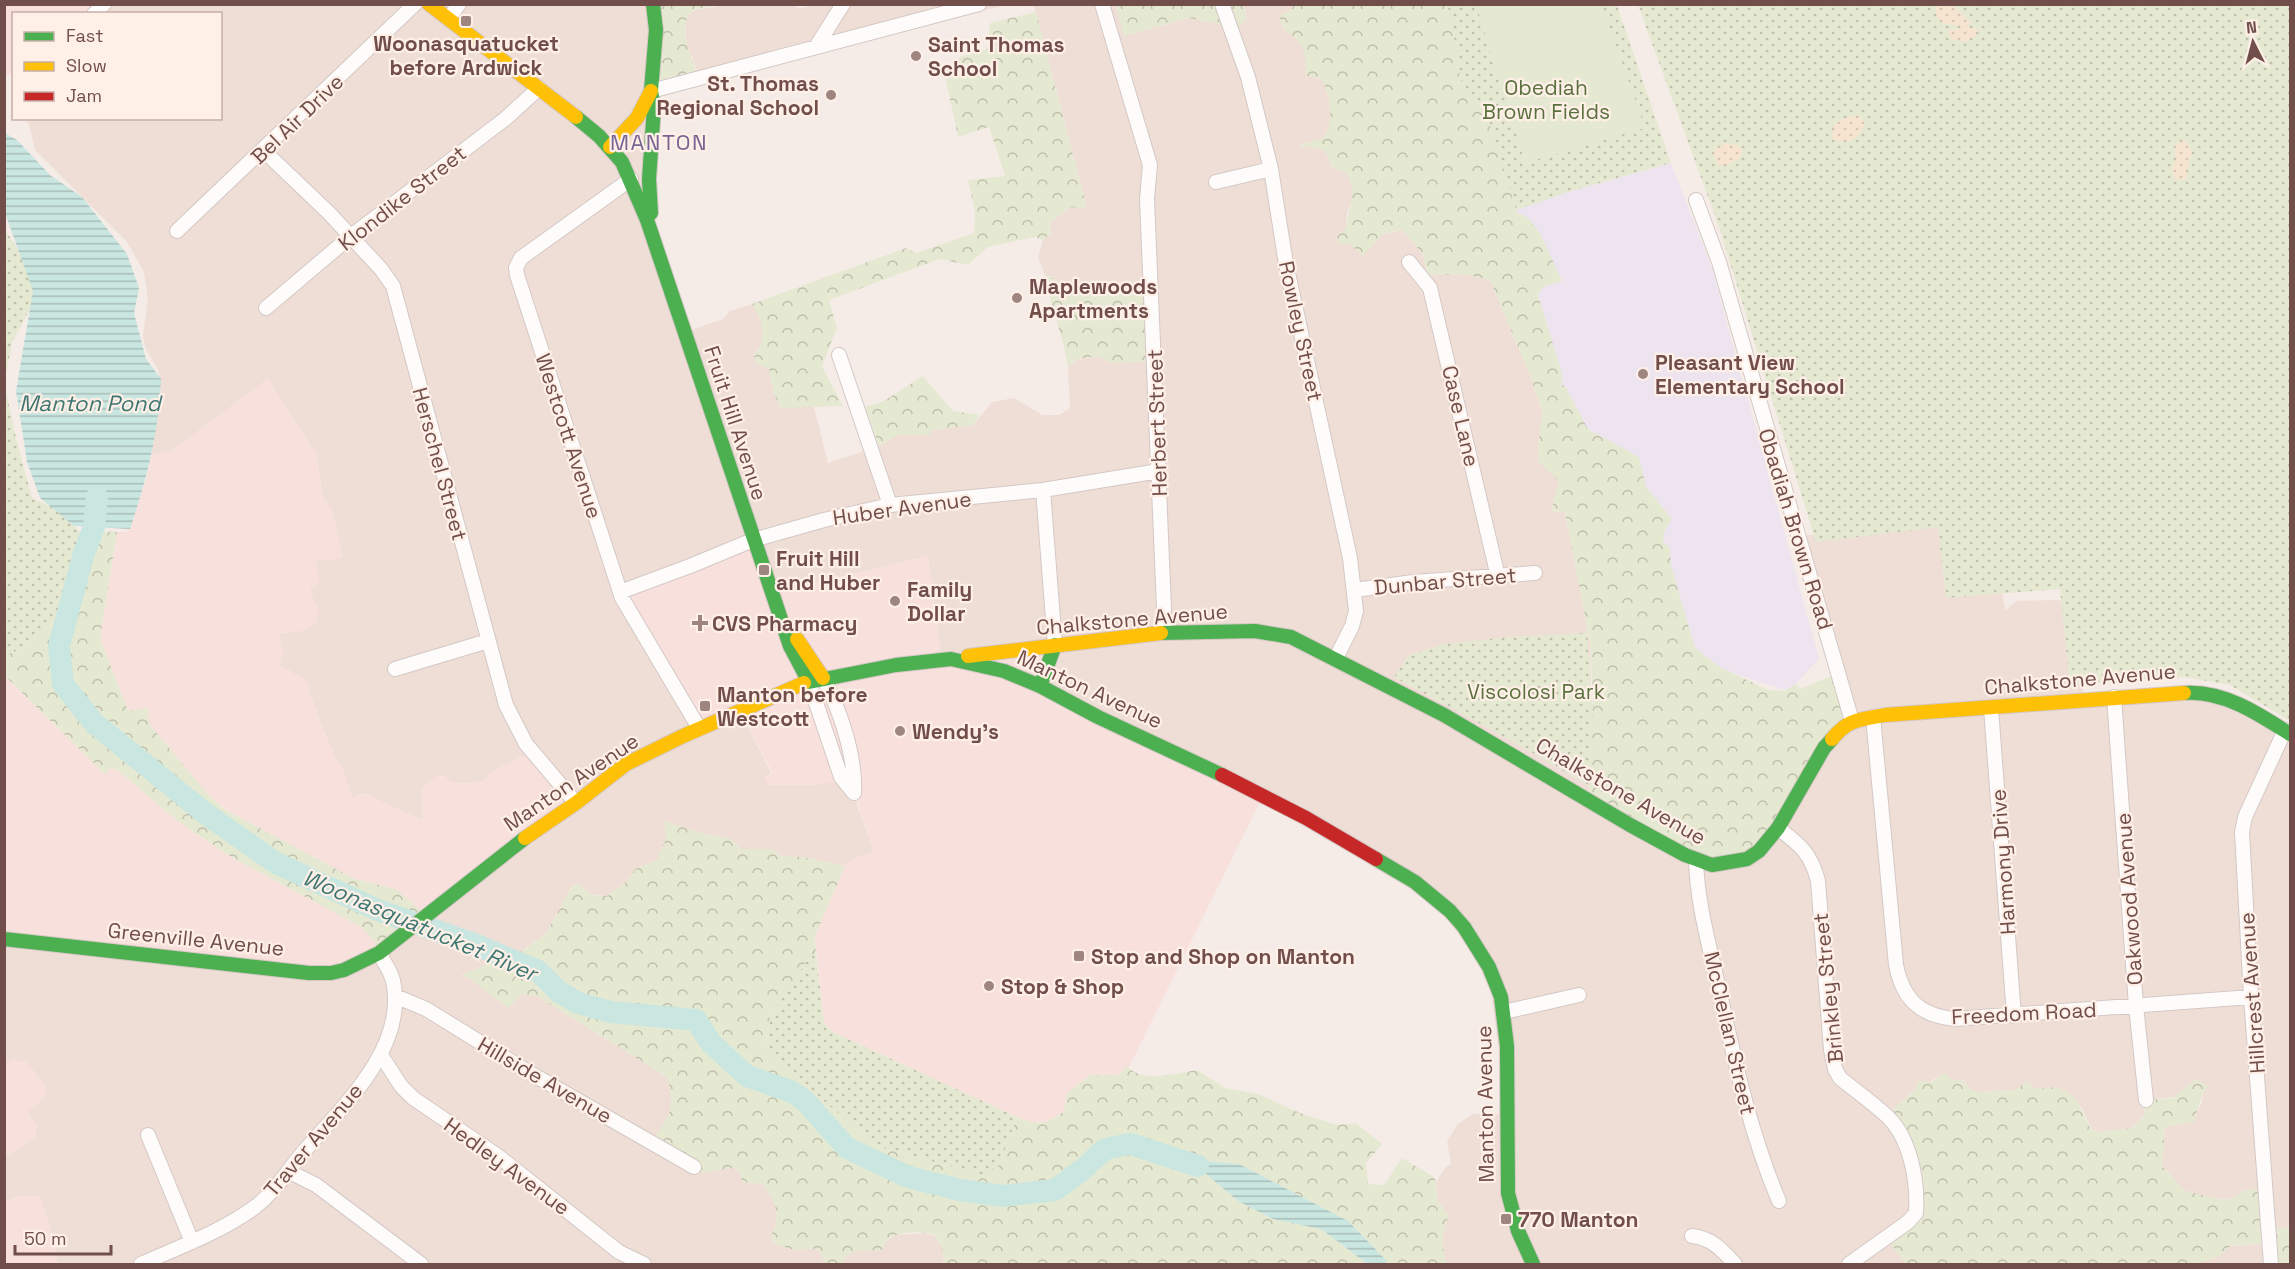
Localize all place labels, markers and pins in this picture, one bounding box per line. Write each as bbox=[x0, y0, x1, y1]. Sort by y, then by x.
marker: Woonasquatucket before Ardwick bbox=[459, 14, 473, 28]
place label: Woonasquatucket before Ardwick bbox=[373, 30, 559, 81]
place label: Saint Thomas School bbox=[928, 31, 1065, 82]
marker: Saint Thomas School bbox=[909, 49, 923, 63]
place label: St. Thomas Regional School bbox=[657, 70, 819, 121]
marker: St. Thomas Regional School bbox=[824, 88, 838, 102]
place label: Maplewoods Apartments bbox=[1029, 273, 1157, 324]
marker: Maplewoods Apartments bbox=[1010, 291, 1024, 305]
place label: Pleasant View Elementary School bbox=[1655, 349, 1845, 400]
marker: Pleasant View Elementary School bbox=[1636, 367, 1650, 381]
place label: Fruit Hill and Huber bbox=[776, 545, 880, 596]
marker: Fruit Hill and Huber bbox=[757, 563, 771, 577]
place label: Family Dollar bbox=[907, 576, 972, 627]
marker: Family Dollar bbox=[888, 594, 902, 608]
place label: CVS Pharmacy bbox=[712, 610, 857, 637]
marker: CVS Pharmacy bbox=[693, 616, 707, 630]
place label: Manton before Westcott bbox=[717, 681, 868, 732]
marker: Manton before Westcott bbox=[698, 699, 712, 713]
place label: Wendy's bbox=[912, 718, 999, 745]
marker: Wendy's bbox=[893, 724, 907, 738]
place label: Stop and Shop on Manton bbox=[1091, 943, 1355, 970]
marker: Stop and Shop on Manton bbox=[1072, 949, 1086, 963]
place label: Stop & Shop bbox=[1001, 973, 1124, 1000]
marker: Stop & Shop bbox=[982, 979, 996, 993]
place label: 770 Manton bbox=[1518, 1206, 1638, 1233]
marker: 770 Manton bbox=[1499, 1212, 1513, 1226]

